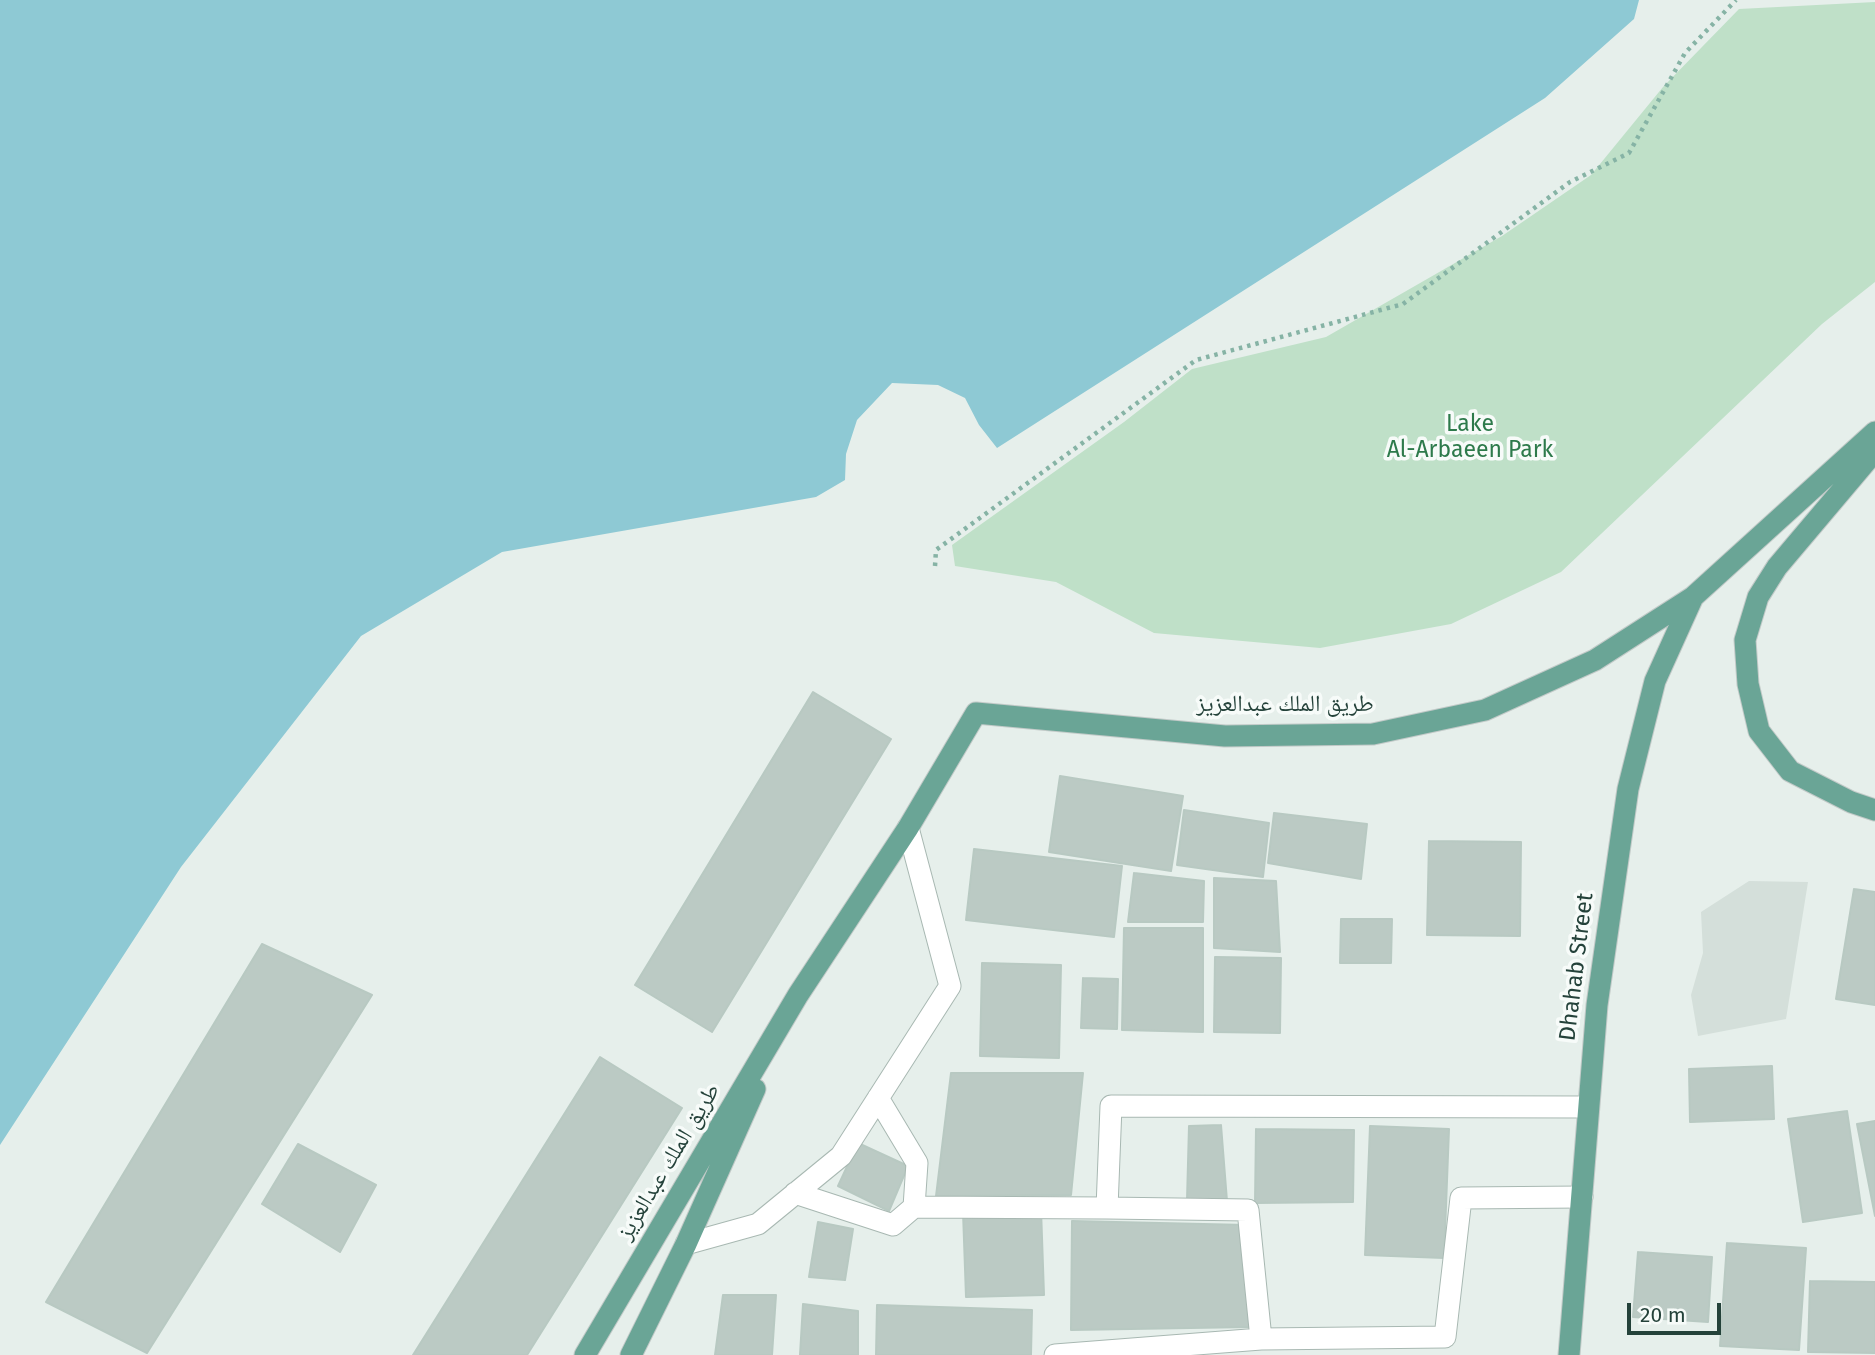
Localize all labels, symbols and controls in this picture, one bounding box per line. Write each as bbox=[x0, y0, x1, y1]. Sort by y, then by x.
park label: Lake Al-Arbaeen Park bbox=[1387, 411, 1553, 465]
street label: طريق الملك عبدالعزيز bbox=[1196, 691, 1374, 719]
street label: Dhahab Street bbox=[1554, 891, 1600, 1043]
street label: طريق الملك عبدالعزيز bbox=[612, 1079, 726, 1245]
scale bar bbox=[1630, 1288, 1724, 1332]
text: 20 m bbox=[1640, 1302, 1686, 1328]

